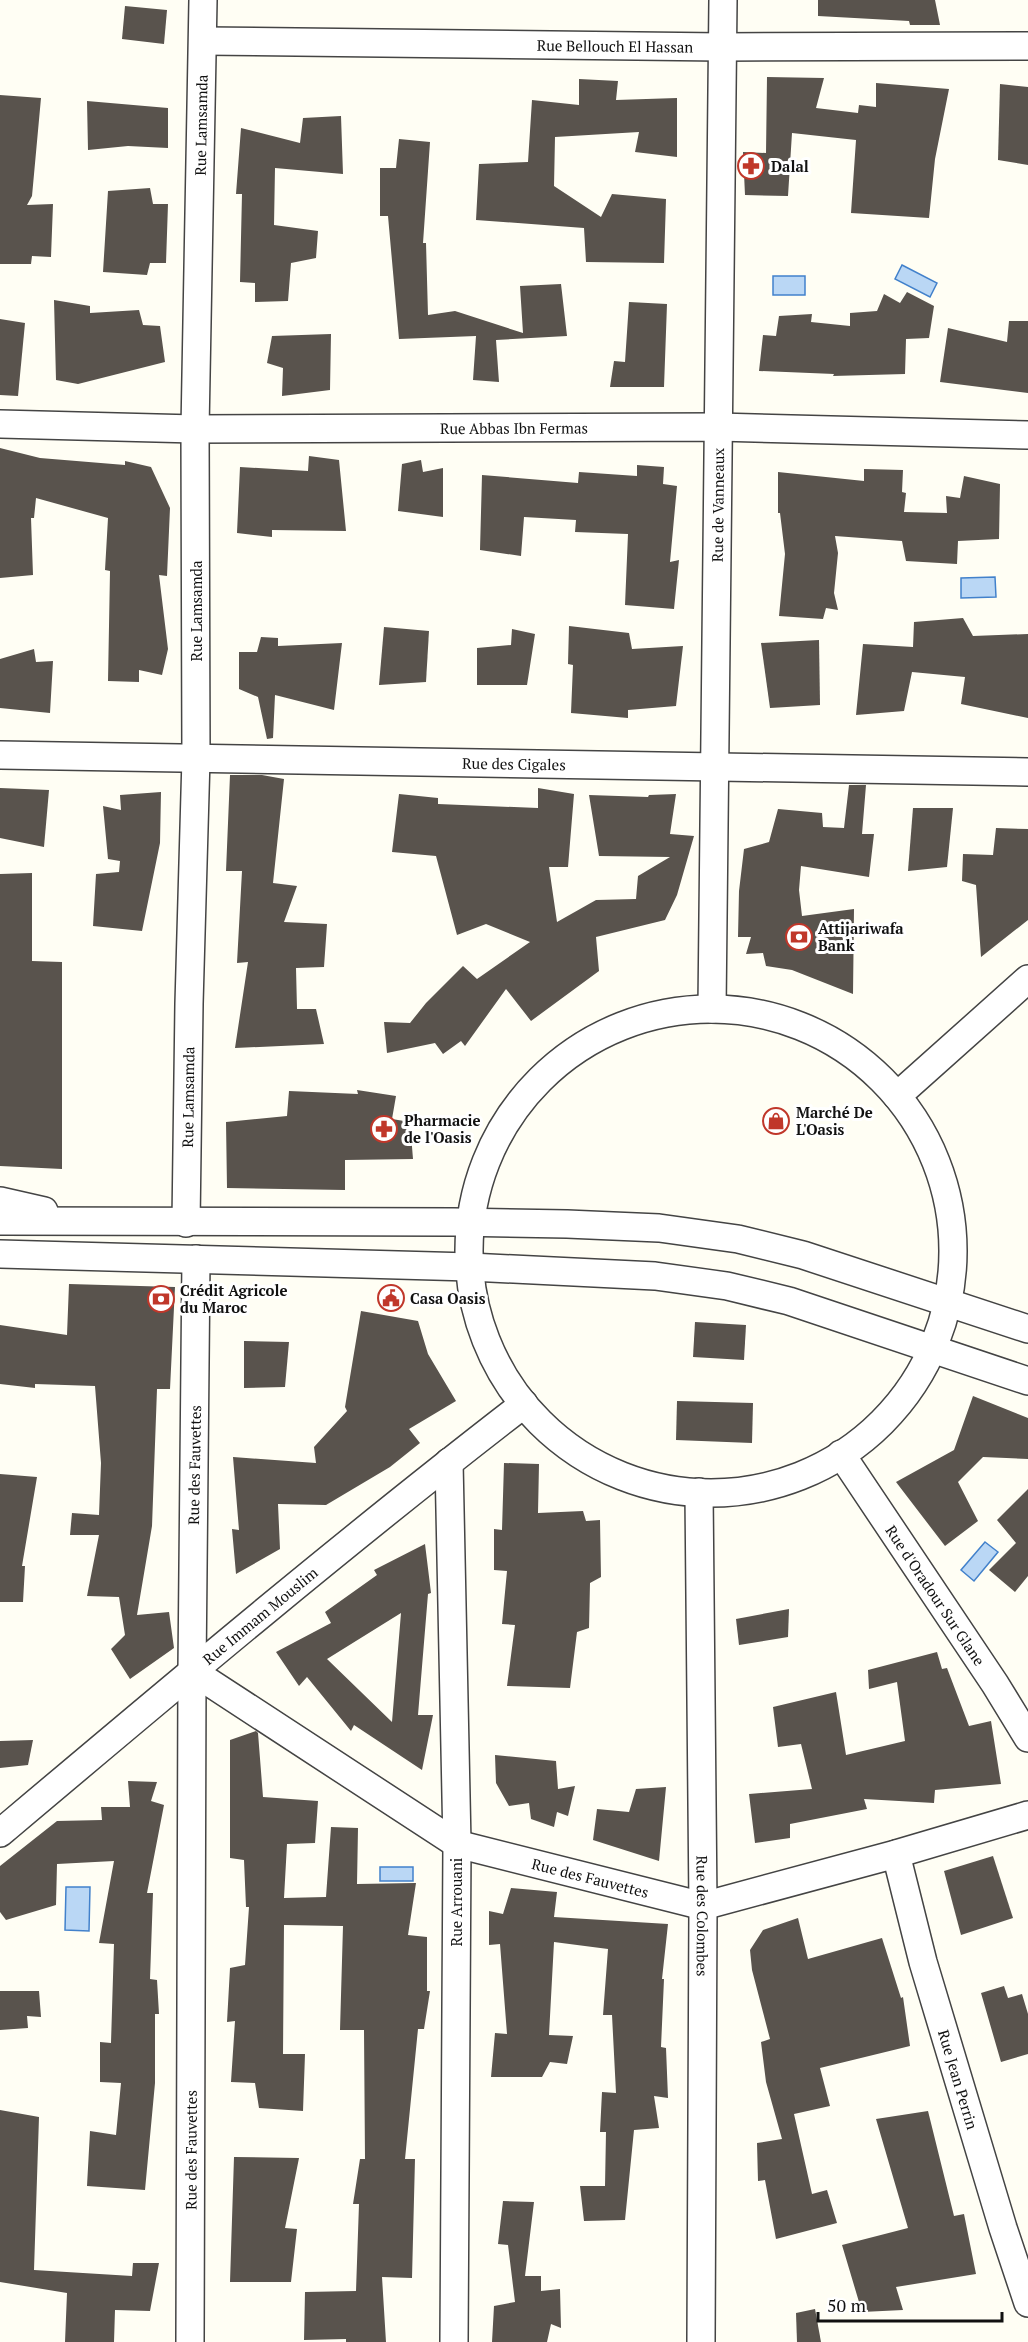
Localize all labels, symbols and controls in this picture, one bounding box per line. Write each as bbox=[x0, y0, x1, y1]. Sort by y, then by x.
street label: Rue Bellouch El Hassan bbox=[537, 35, 693, 57]
street label: Rue Lamsamda bbox=[190, 74, 212, 176]
pharmacy icon: Dalal bbox=[736, 151, 766, 181]
place label: Dalal bbox=[771, 156, 809, 176]
street label: Rue Abbas Ibn Fermas bbox=[440, 417, 588, 438]
street label: Rue de Vanneaux bbox=[707, 447, 728, 562]
street label: Rue Lamsamda bbox=[186, 560, 206, 662]
street label: Rue des Cigales bbox=[462, 753, 566, 774]
place label: Attijariwafa Bank bbox=[818, 918, 904, 955]
bank icon: Attijariwafa Bank bbox=[784, 922, 814, 952]
street label: Rue Lamsamda bbox=[177, 1046, 198, 1148]
place label: Marché De L'Oasis bbox=[796, 1102, 873, 1139]
shop icon: Marché De L'Oasis bbox=[761, 1106, 791, 1136]
place label: Pharmacie de l'Oasis bbox=[404, 1110, 481, 1147]
pharmacy icon: Pharmacie de l'Oasis bbox=[369, 1114, 399, 1144]
place label: Crédit Agricole du Maroc bbox=[180, 1280, 287, 1317]
public building icon: Casa Oasis bbox=[376, 1283, 406, 1313]
bank icon: Crédit Agricole du Maroc bbox=[146, 1284, 176, 1314]
place label: Casa Oasis bbox=[410, 1288, 486, 1308]
street label: Rue des Fauvettes bbox=[183, 1405, 205, 1525]
street label: Rue d'Oradour Sur Glane bbox=[881, 1521, 990, 1669]
street label: Rue Immam Mouslim bbox=[198, 1562, 322, 1669]
street label: Rue des Fauvettes bbox=[530, 1853, 651, 1902]
street label: Rue des Colombes bbox=[693, 1855, 713, 1977]
street label: Rue Arrouani bbox=[446, 1858, 466, 1946]
street label: Rue Jean Perrin bbox=[934, 2027, 983, 2132]
street label: Rue des Fauvettes bbox=[180, 2090, 201, 2210]
scale bar bbox=[818, 2285, 1002, 2323]
text: 50 m bbox=[827, 2293, 867, 2317]

